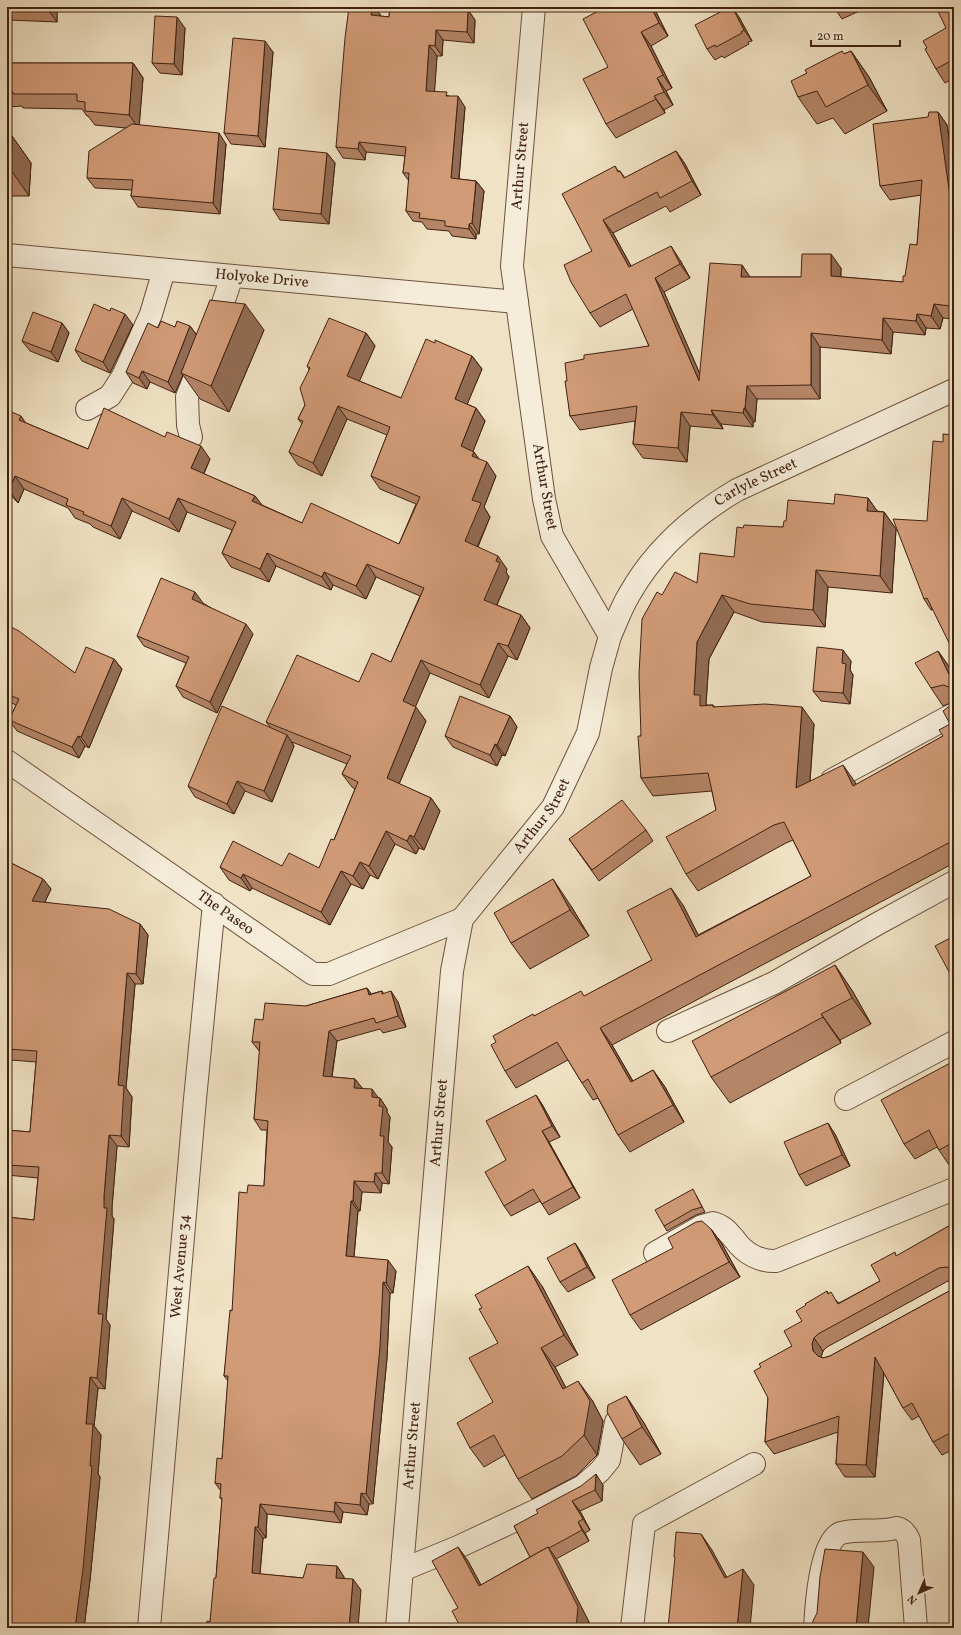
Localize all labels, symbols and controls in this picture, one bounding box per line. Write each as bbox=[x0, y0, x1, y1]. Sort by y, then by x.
scale bar bbox=[811, 22, 900, 48]
text: 20 m bbox=[817, 29, 844, 45]
street label: Arthur Street bbox=[506, 121, 535, 211]
street label: Holyoke Drive bbox=[214, 264, 310, 293]
street label: Arthur Street bbox=[526, 442, 562, 532]
street label: Carlyle Street bbox=[710, 453, 801, 512]
street label: Arthur Street bbox=[508, 775, 576, 858]
street label: The Paseo bbox=[193, 886, 258, 940]
street label: Arthur Street bbox=[425, 1078, 453, 1168]
street label: West Avenue 34 bbox=[165, 1213, 195, 1319]
street label: Arthur Street bbox=[398, 1401, 426, 1490]
north arrow bbox=[899, 1573, 939, 1613]
text: N bbox=[905, 1591, 921, 1607]

